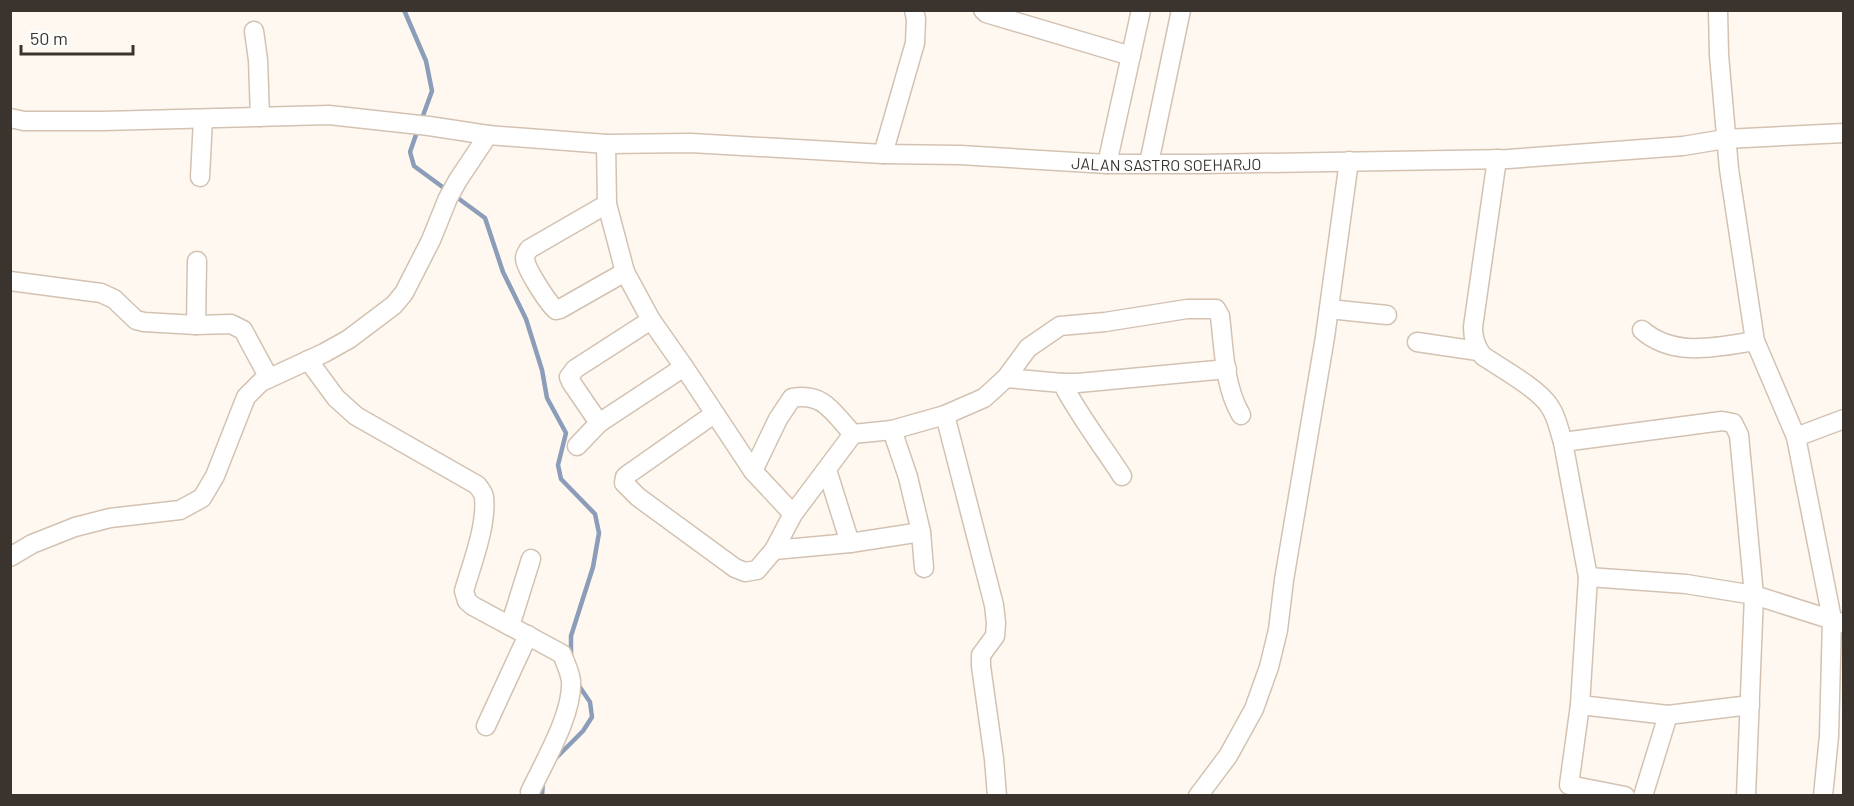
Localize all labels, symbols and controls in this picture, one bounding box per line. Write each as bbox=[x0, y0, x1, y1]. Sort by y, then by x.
scale bar bbox=[21, 18, 134, 56]
text: 50 m bbox=[30, 27, 68, 49]
street label: JALAN SASTRO SOEHARJO bbox=[1071, 152, 1262, 174]

